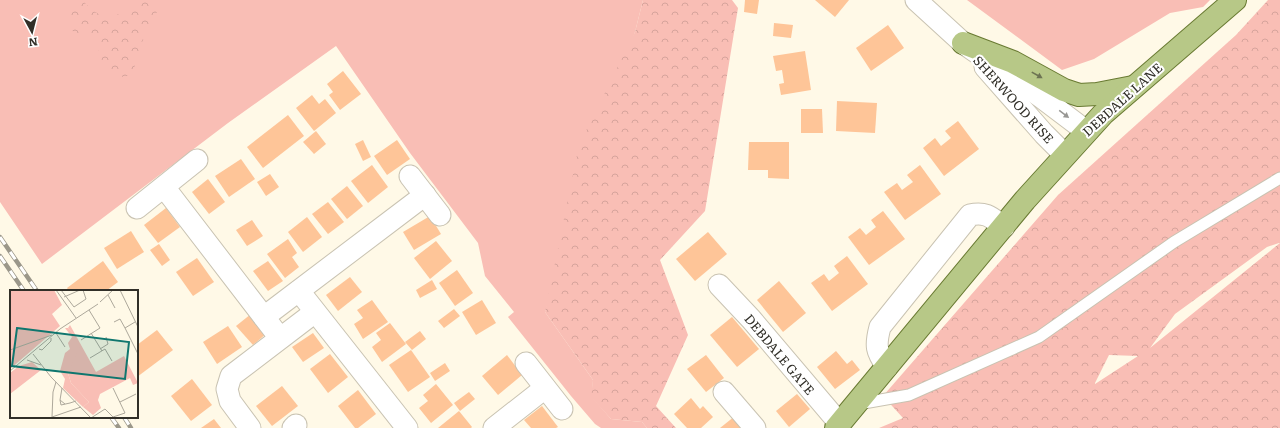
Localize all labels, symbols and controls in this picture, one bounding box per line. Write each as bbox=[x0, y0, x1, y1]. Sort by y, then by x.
north arrow bbox=[12, 12, 52, 52]
text: N bbox=[28, 34, 39, 51]
street label: SHERWOOD RISE bbox=[969, 51, 1059, 147]
street label: DEBDALE LANE bbox=[1078, 58, 1166, 140]
one-way arrow bbox=[1031, 72, 1043, 79]
one-way arrow bbox=[1058, 110, 1069, 118]
inset map bbox=[10, 290, 138, 418]
street label: DEBDALE GATE bbox=[740, 309, 820, 399]

